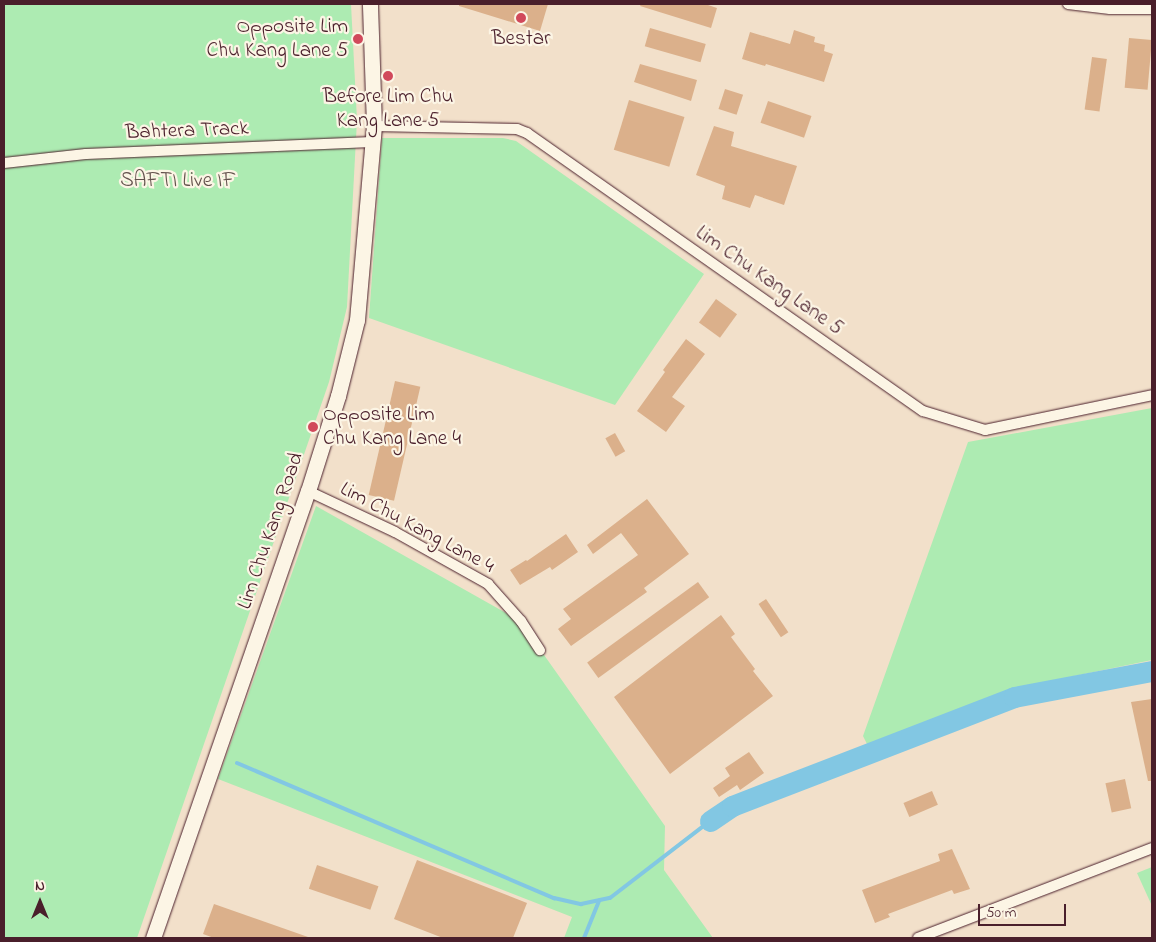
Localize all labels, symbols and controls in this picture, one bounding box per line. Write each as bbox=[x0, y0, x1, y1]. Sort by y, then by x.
marker: Bestar bbox=[515, 12, 527, 24]
place label: Opposite Lim Chu Kang Lane 5 bbox=[207, 14, 348, 64]
place label: Bestar bbox=[491, 26, 551, 52]
marker: Opposite Lim Chu Kang Lane 5 bbox=[352, 33, 364, 45]
marker: Before Lim Chu Kang Lane 5 bbox=[382, 70, 394, 82]
place label: Before Lim Chu Kang Lane 5 bbox=[323, 84, 453, 134]
street label: Bahtera Track bbox=[125, 116, 249, 146]
park label: SAFTI Live IF bbox=[120, 168, 236, 194]
street label: Lim Chu Kang Lane 5 bbox=[690, 221, 848, 341]
place label: Opposite Lim Chu Kang Lane 4 bbox=[323, 402, 461, 452]
marker: Opposite Lim Chu Kang Lane 4 bbox=[307, 421, 319, 433]
street label: Lim Chu Kang Road bbox=[232, 449, 310, 613]
street label: Lim Chu Kang Lane 4 bbox=[336, 477, 498, 579]
text: N bbox=[35, 876, 45, 897]
north arrow bbox=[15, 877, 65, 927]
scale bar bbox=[981, 894, 1068, 926]
text: 50 m bbox=[986, 902, 1016, 924]

